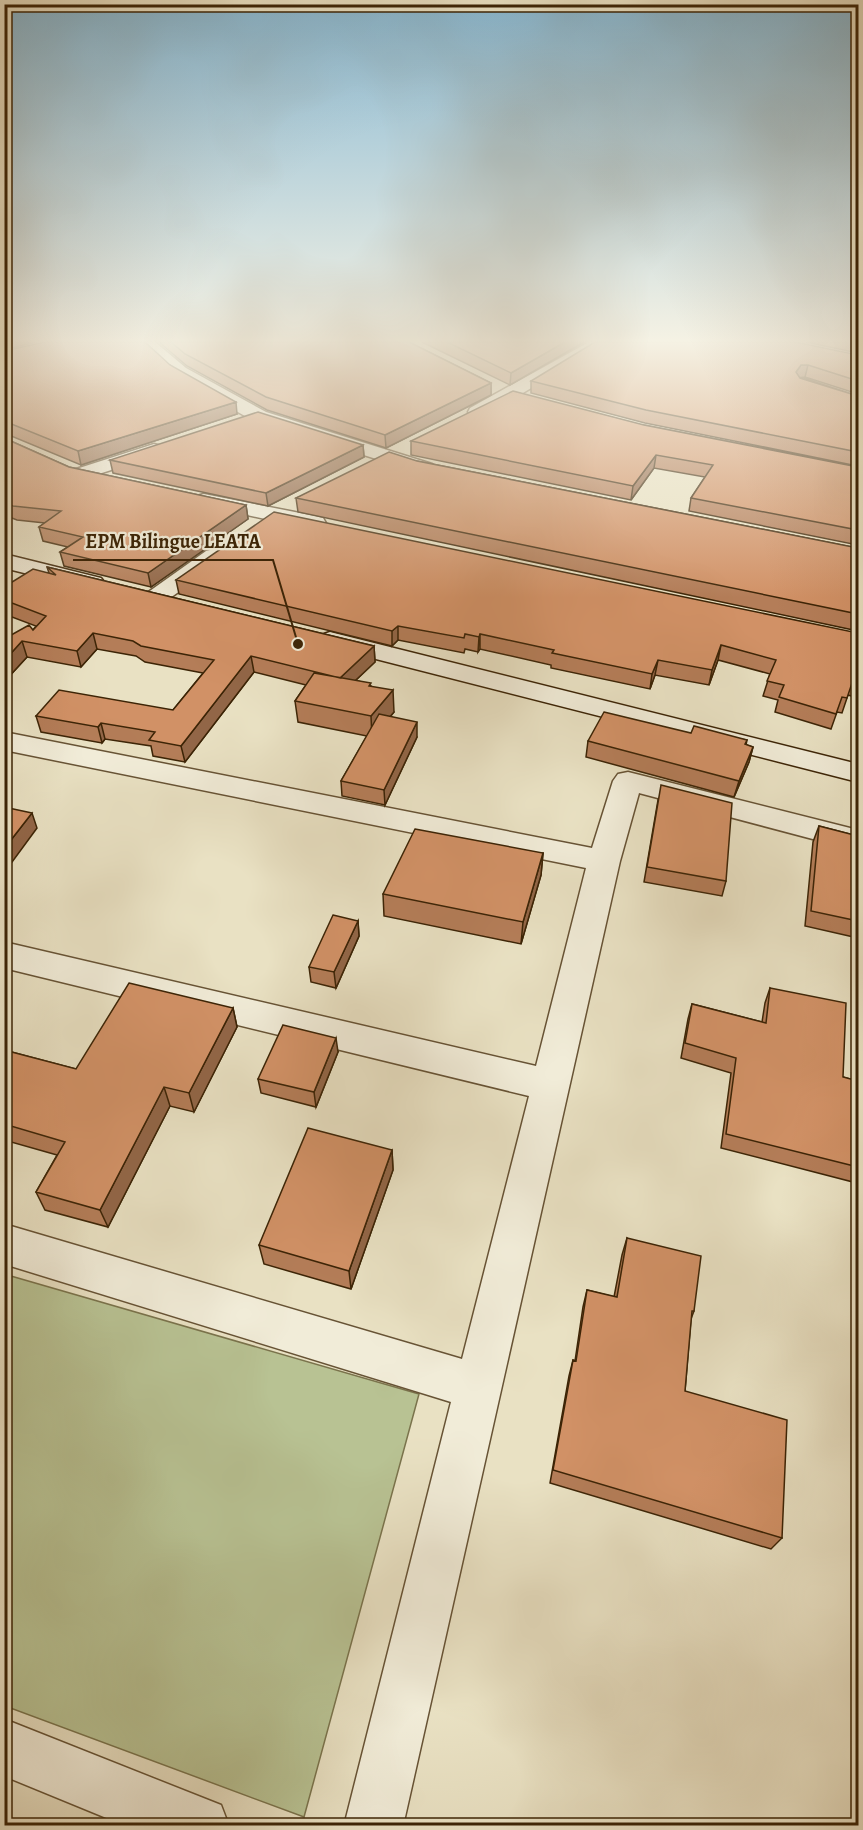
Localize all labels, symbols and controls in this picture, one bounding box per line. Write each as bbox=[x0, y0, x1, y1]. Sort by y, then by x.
callout: EPM Bilingue LEATA bbox=[73, 522, 273, 560]
text: EPM Bilingue LEATA bbox=[85, 528, 261, 555]

